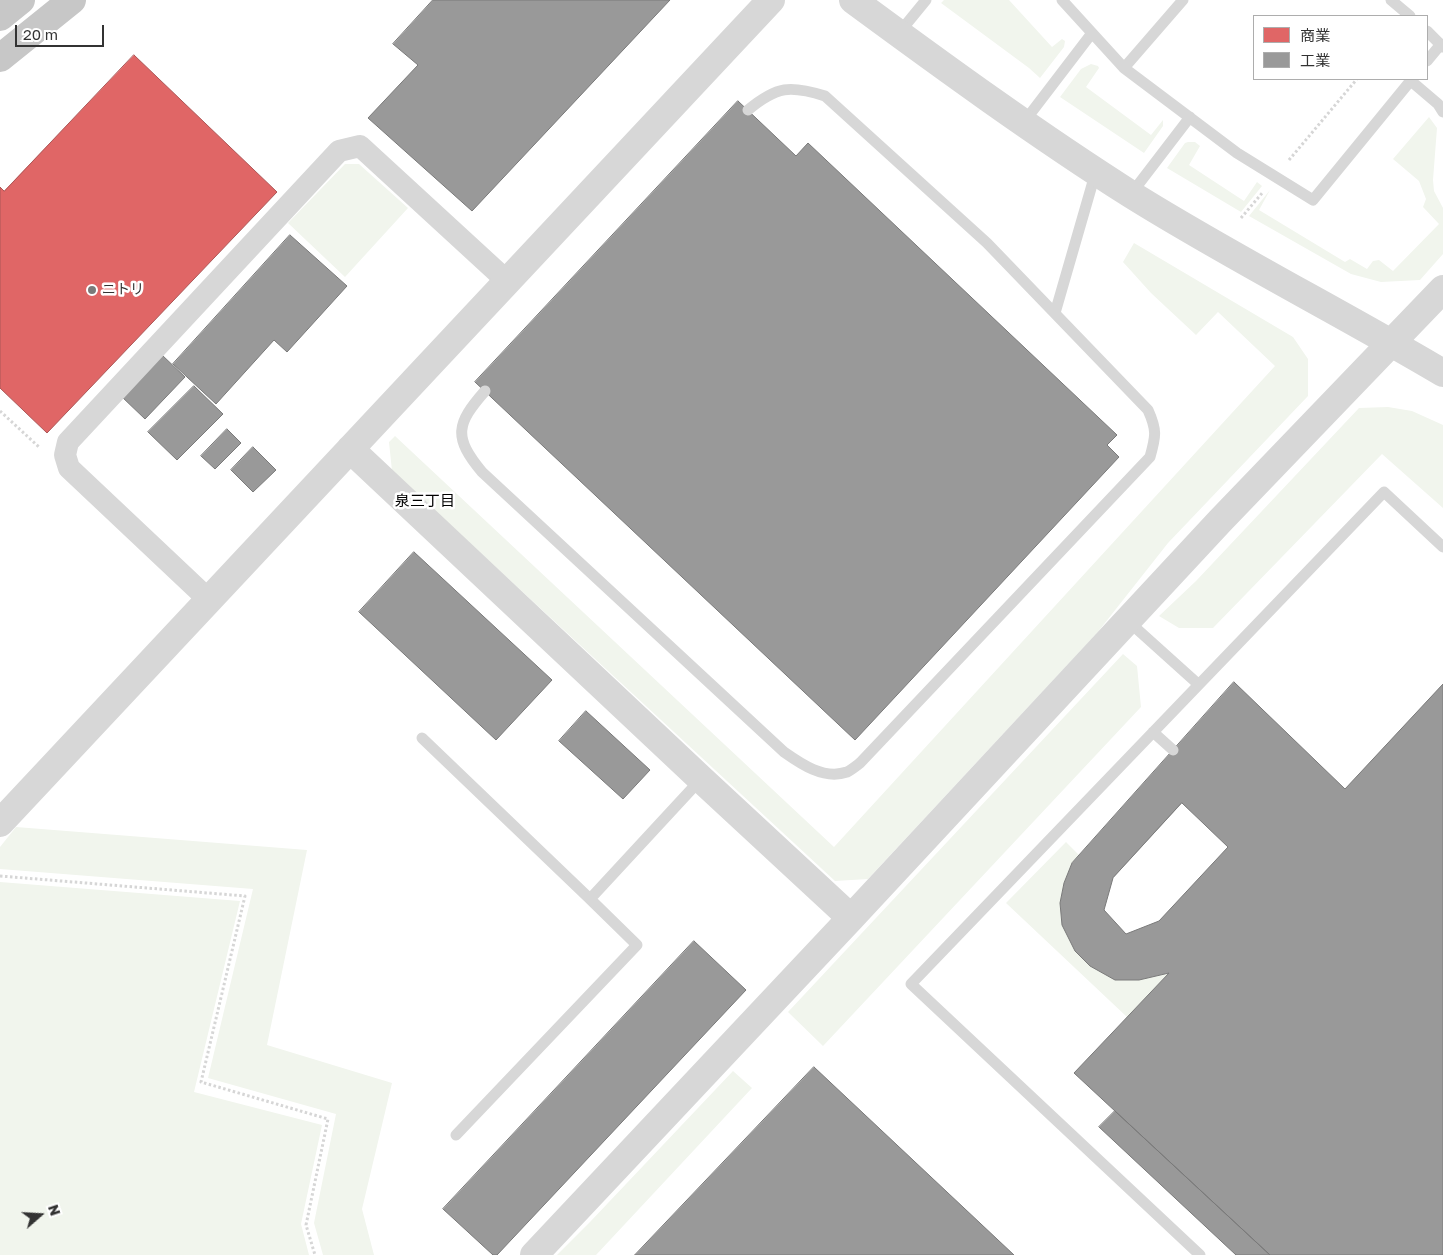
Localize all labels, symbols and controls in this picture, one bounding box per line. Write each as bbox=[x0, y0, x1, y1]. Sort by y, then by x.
scale bar bbox=[18, 15, 106, 47]
legend bbox=[1253, 15, 1428, 80]
text: 20 m bbox=[23, 25, 58, 43]
text: 商業 bbox=[1300, 26, 1330, 44]
text: 工業 bbox=[1300, 51, 1330, 69]
place label: ニトリ bbox=[102, 282, 144, 298]
marker: ニトリ bbox=[86, 284, 98, 296]
district label: 泉三丁目 bbox=[395, 492, 455, 510]
north arrow bbox=[15, 1190, 65, 1240]
text: N bbox=[45, 1202, 64, 1218]

